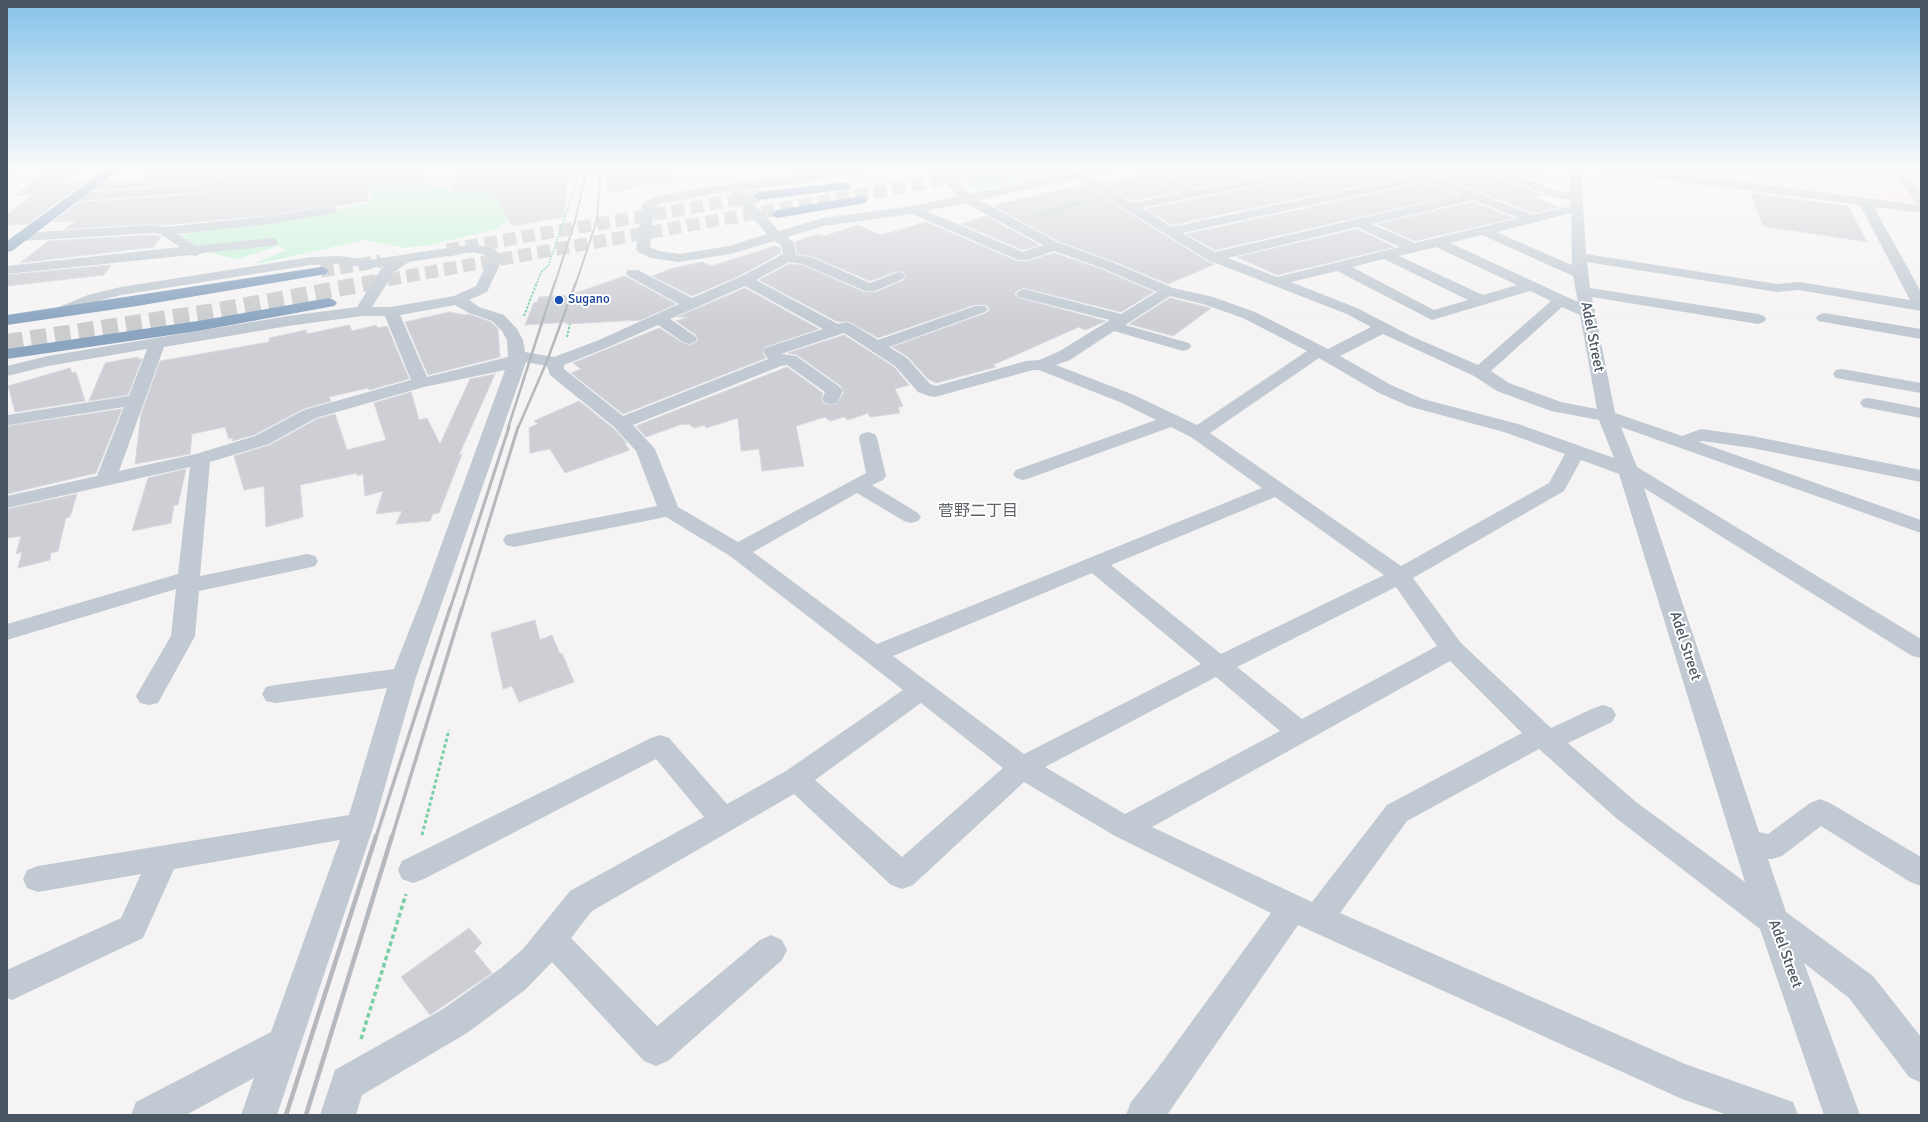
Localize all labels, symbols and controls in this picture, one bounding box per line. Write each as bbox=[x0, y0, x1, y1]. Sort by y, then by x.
place label: Sugano bbox=[568, 292, 610, 308]
marker: Sugano bbox=[553, 294, 565, 306]
street label: Adel Street bbox=[1576, 300, 1608, 374]
district label: 菅野二丁目 bbox=[938, 502, 1018, 522]
street label: Adel Street bbox=[1665, 609, 1705, 683]
street label: Adel Street bbox=[1764, 917, 1806, 991]

